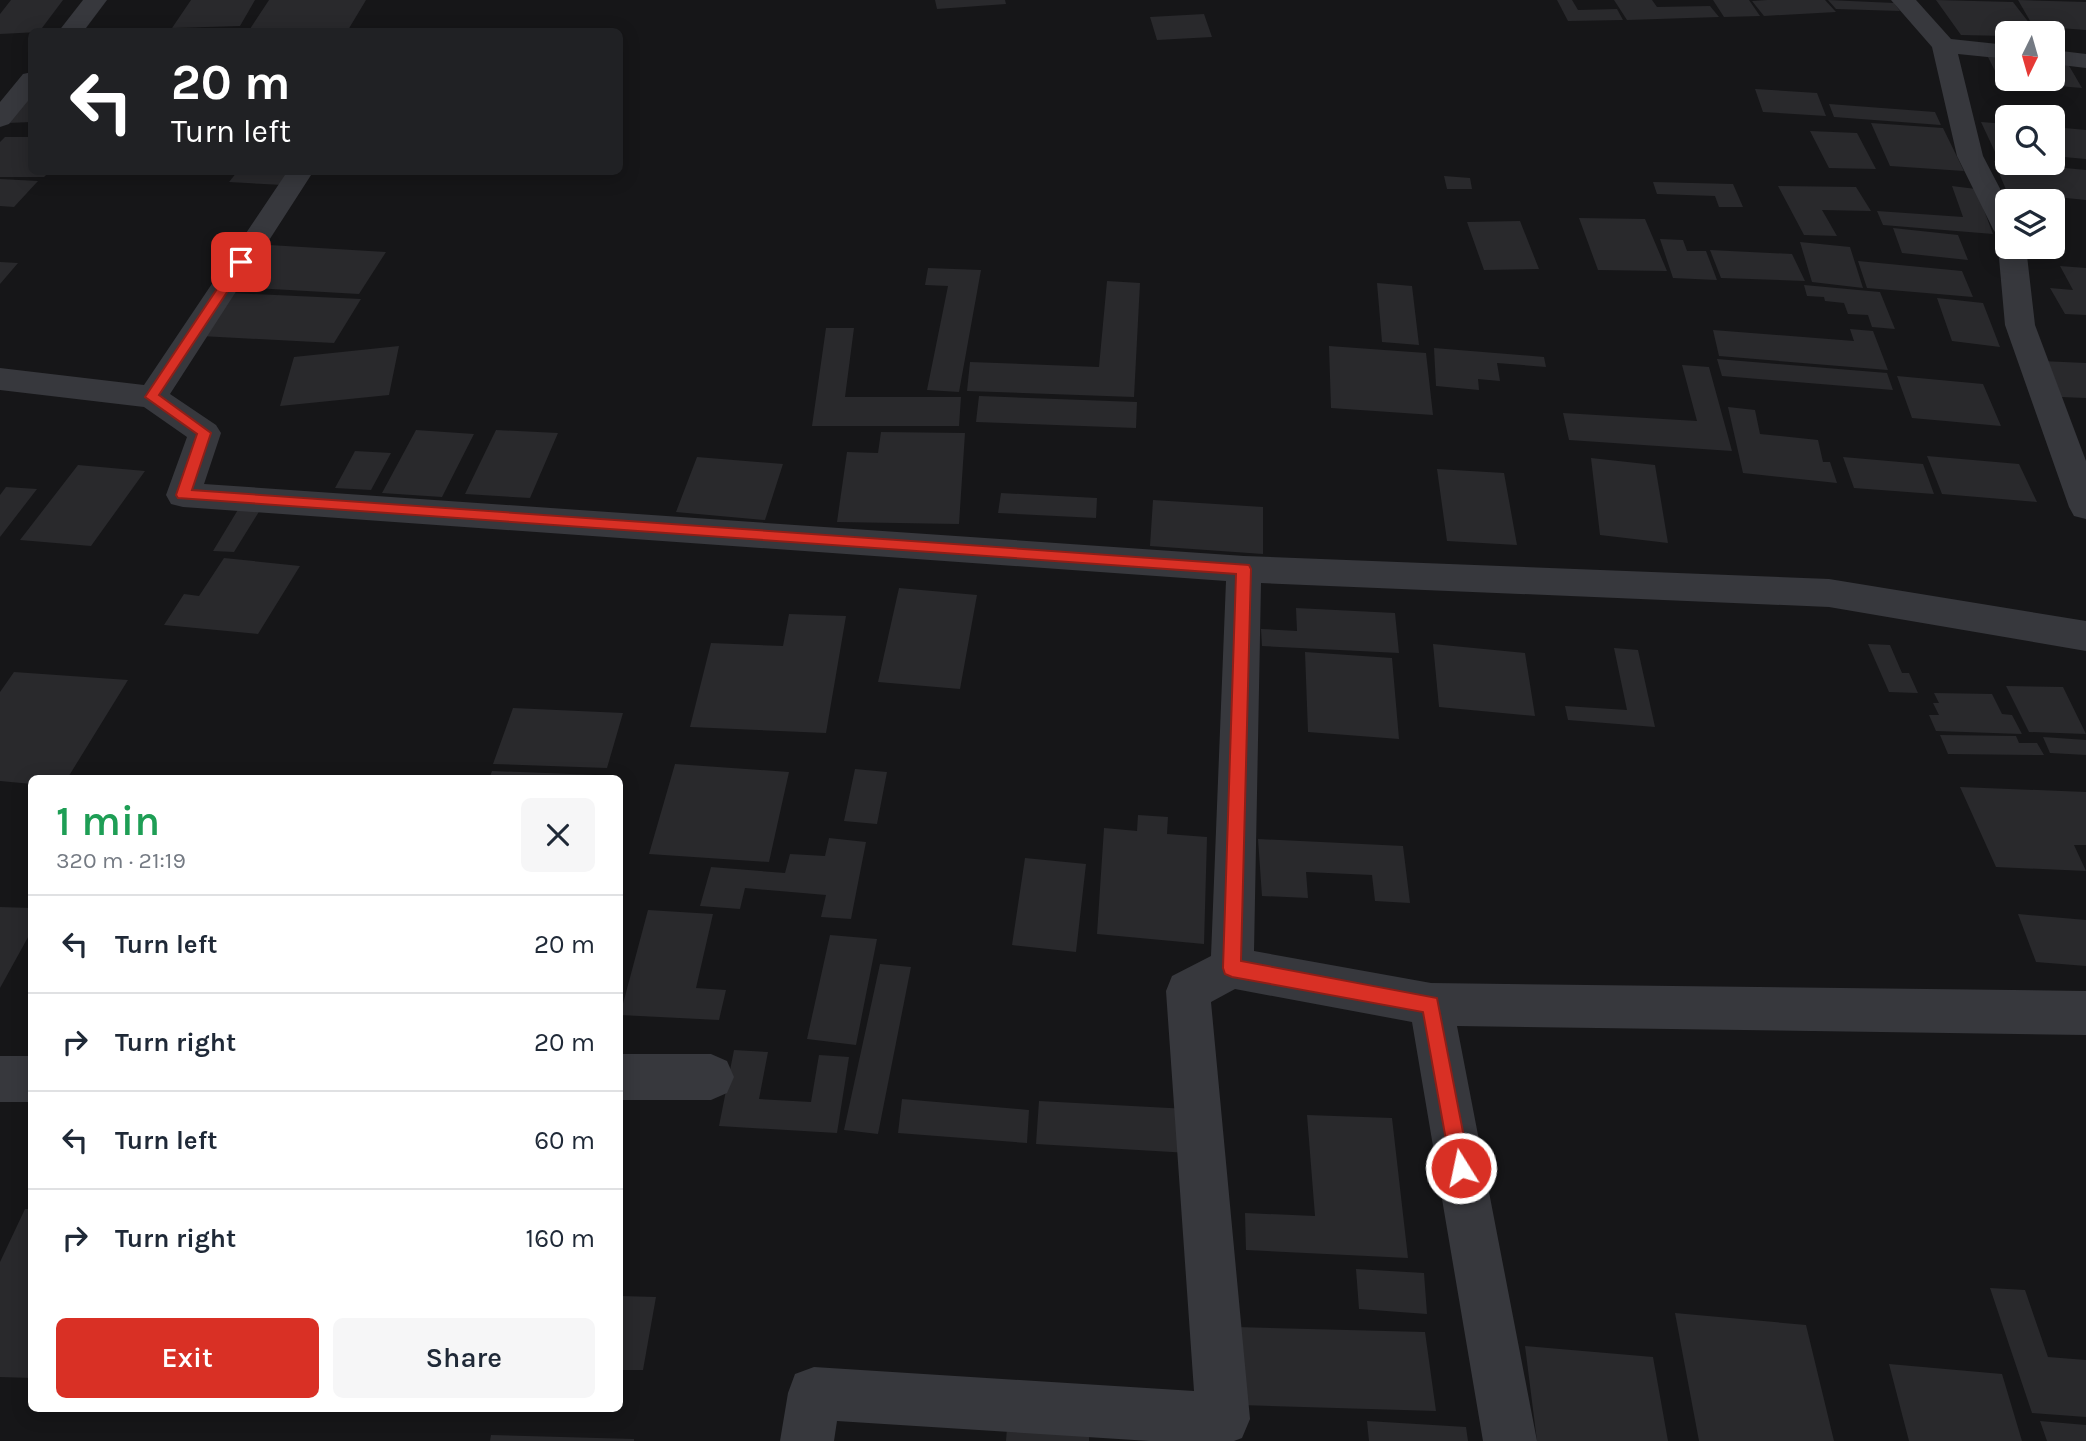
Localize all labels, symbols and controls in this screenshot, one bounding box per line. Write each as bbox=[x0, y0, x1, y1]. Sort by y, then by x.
north arrow bbox=[1995, 21, 2065, 91]
map controls bbox=[1995, 21, 2065, 259]
text: 20 m bbox=[171, 54, 291, 111]
icon: left bbox=[56, 56, 147, 147]
button: search bbox=[1995, 105, 2065, 175]
text: Turn left bbox=[171, 113, 291, 150]
button: layers bbox=[1995, 189, 2065, 259]
pin bbox=[211, 232, 271, 292]
icon: arrive bbox=[222, 243, 260, 281]
text: 1 min bbox=[56, 796, 160, 846]
button: close bbox=[521, 798, 595, 872]
text: 320 m · 21:19 bbox=[56, 847, 186, 874]
icon: left bbox=[56, 925, 94, 963]
text: Turn left bbox=[115, 929, 217, 960]
text: 20 m bbox=[534, 929, 595, 960]
icon: right bbox=[56, 1023, 94, 1061]
text: Turn right bbox=[115, 1027, 236, 1058]
text: 20 m bbox=[534, 1027, 595, 1058]
icon: left bbox=[56, 1121, 94, 1159]
text: Turn left bbox=[115, 1125, 217, 1156]
text: 60 m bbox=[534, 1125, 595, 1156]
position arrow bbox=[1424, 1131, 1498, 1205]
icon: right bbox=[56, 1219, 94, 1257]
text: Turn right bbox=[115, 1223, 236, 1254]
text: 160 m bbox=[526, 1223, 595, 1254]
button: Exit bbox=[56, 1318, 319, 1398]
button: Share bbox=[333, 1318, 595, 1398]

